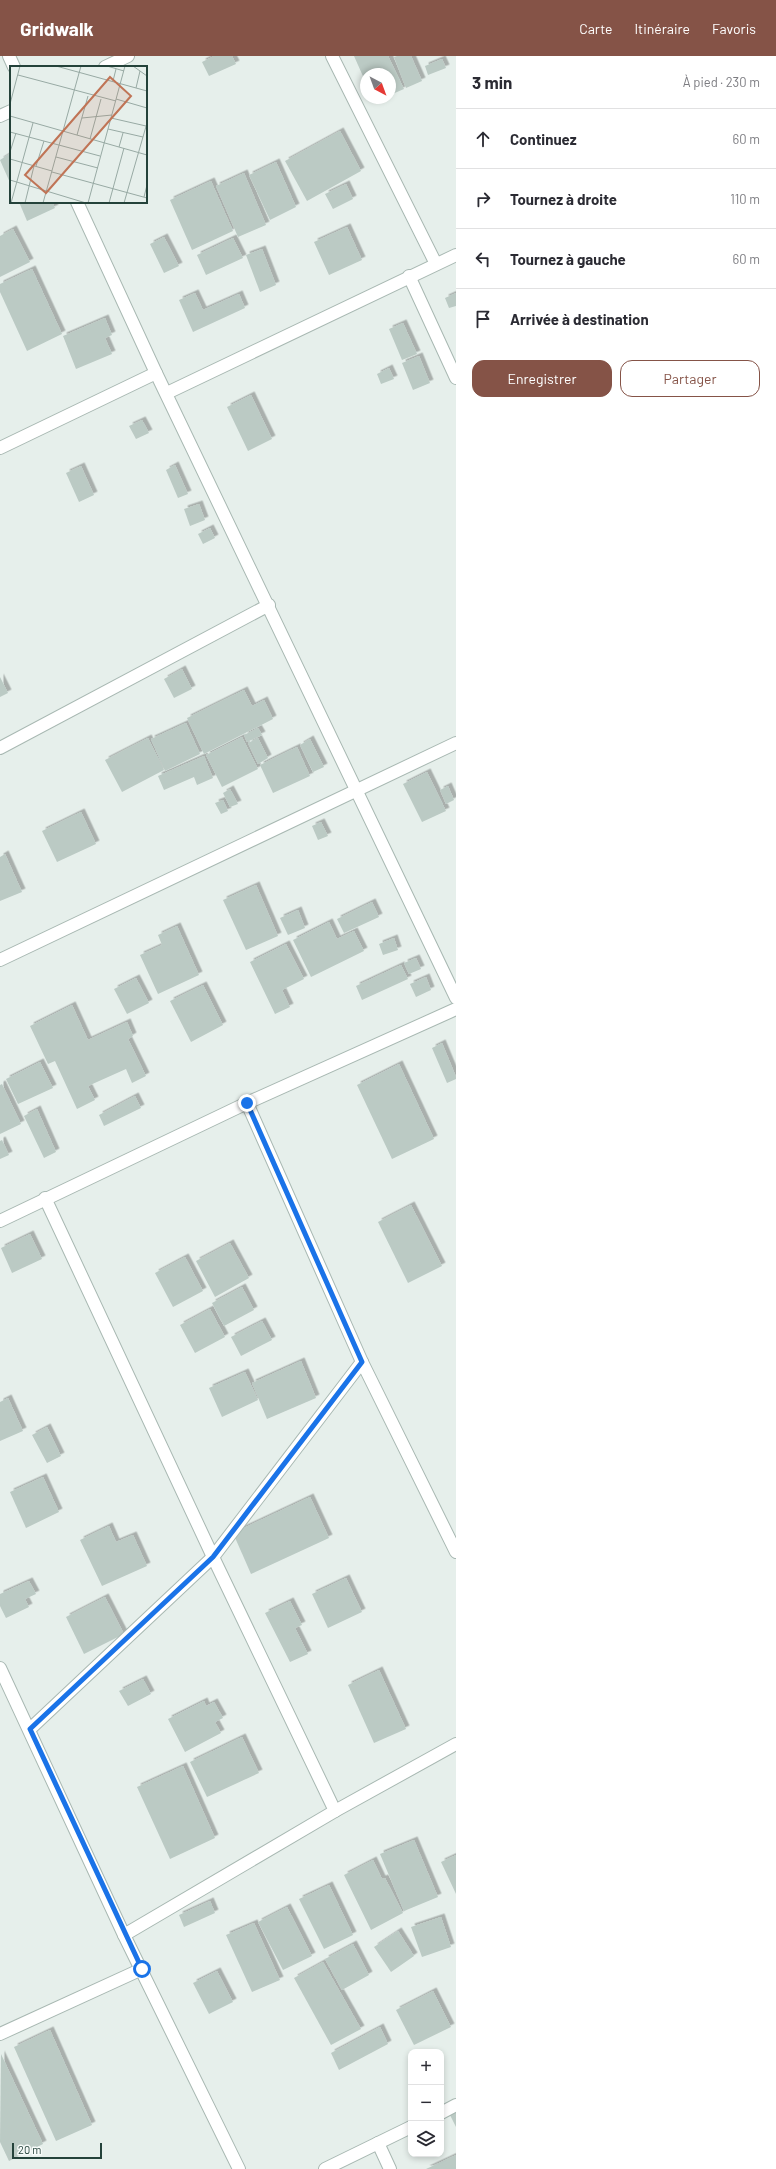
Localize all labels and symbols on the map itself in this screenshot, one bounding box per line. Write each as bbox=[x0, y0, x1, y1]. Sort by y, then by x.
inset map bbox=[10, 66, 147, 203]
north arrow bbox=[360, 68, 396, 104]
route end bbox=[238, 1094, 256, 1112]
route start bbox=[133, 1960, 151, 1978]
scale bar bbox=[12, 2141, 102, 2160]

